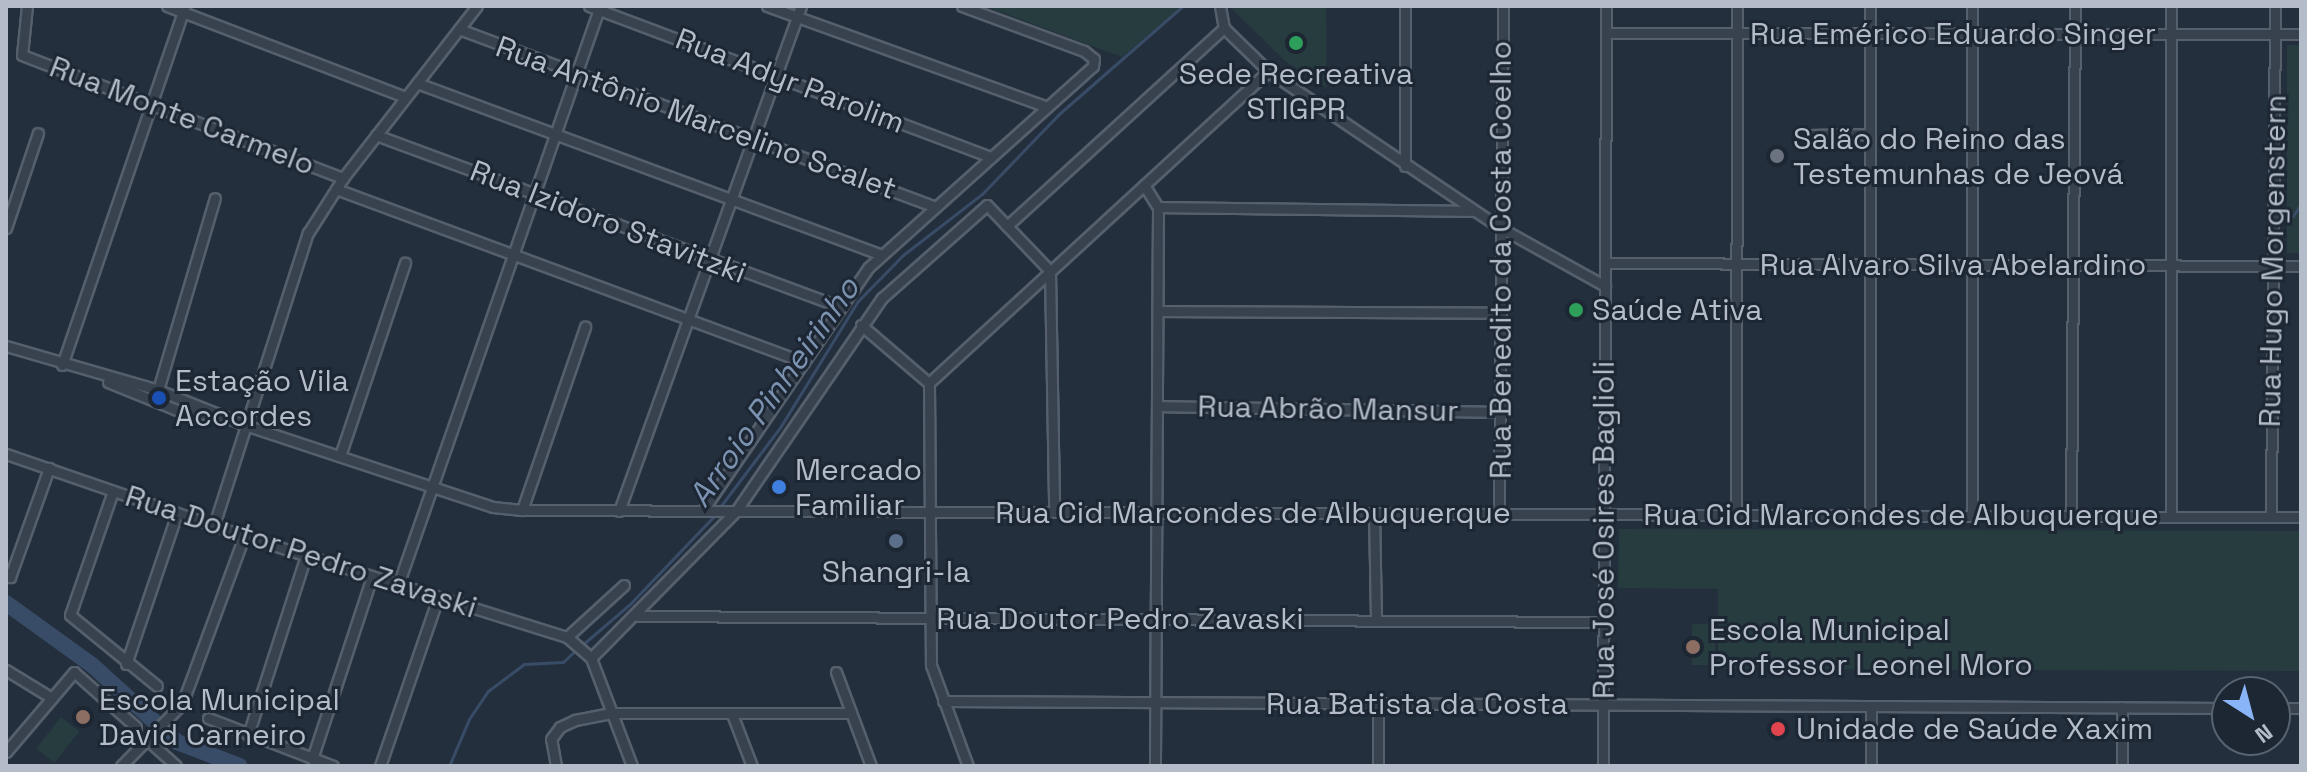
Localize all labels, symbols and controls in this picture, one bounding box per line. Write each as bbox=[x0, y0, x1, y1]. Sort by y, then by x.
street label: Rua Emérico Eduardo Singer bbox=[1750, 16, 2156, 52]
street label: Rua Adyr Parolim bbox=[670, 21, 910, 141]
street label: Rua Antônio Marcelino Scalet bbox=[491, 29, 901, 207]
marker: Sede Recreativa STIGPR bbox=[1287, 34, 1305, 52]
street label: Rua Benedito da Costa Coelho bbox=[1483, 41, 1519, 479]
street label: Rua Monte Carmelo bbox=[45, 49, 319, 183]
place label: Sede Recreativa STIGPR bbox=[1179, 56, 1413, 126]
street label: Rua Hugo Morgenstern bbox=[2252, 94, 2294, 428]
place label: Salão do Reino das Testemunhas de Jeová bbox=[1793, 121, 2124, 192]
marker: Salão do Reino das Testemunhas de Jeová bbox=[1768, 147, 1786, 165]
street label: Rua Izidoro Stavitzki bbox=[465, 153, 751, 291]
street label: Rua Alvaro Silva Abelardino bbox=[1759, 247, 2147, 283]
water label: Arroio Pinheirinho bbox=[680, 270, 868, 514]
place label: Saúde Ativa bbox=[1592, 292, 1763, 328]
marker: Saúde Ativa bbox=[1567, 301, 1585, 319]
street label: Rua José Osires Baglioli bbox=[1586, 361, 1622, 699]
place label: Estação Vila Accordes bbox=[175, 363, 349, 434]
marker: Estação Vila Accordes bbox=[150, 389, 168, 407]
street label: Rua Abrão Mansur bbox=[1197, 389, 1459, 429]
place label: Mercado Familiar bbox=[795, 452, 922, 522]
street label: Rua Doutor Pedro Zavaski bbox=[121, 478, 481, 626]
marker: Mercado Familiar bbox=[770, 478, 788, 496]
street label: Rua Cid Marcondes de Albuquerque bbox=[995, 495, 1511, 531]
street label: Rua Cid Marcondes de Albuquerque bbox=[1643, 497, 2159, 533]
marker: Shangri-la bbox=[887, 532, 905, 550]
place label: Shangri-la bbox=[822, 554, 970, 590]
street label: Rua Doutor Pedro Zavaski bbox=[936, 601, 1304, 637]
place label: Escola Municipal Professor Leonel Moro bbox=[1709, 612, 2033, 682]
marker: Escola Municipal Professor Leonel Moro bbox=[1684, 638, 1702, 656]
north arrow bbox=[2211, 676, 2291, 756]
place label: Escola Municipal David Carneiro bbox=[99, 682, 340, 752]
street label: Rua Batista da Costa bbox=[1266, 686, 1568, 722]
marker: Escola Municipal David Carneiro bbox=[74, 708, 92, 726]
place label: Unidade de Saúde Xaxim bbox=[1796, 711, 2153, 747]
marker: Unidade de Saúde Xaxim bbox=[1767, 718, 1789, 740]
text: N bbox=[2250, 718, 2278, 749]

